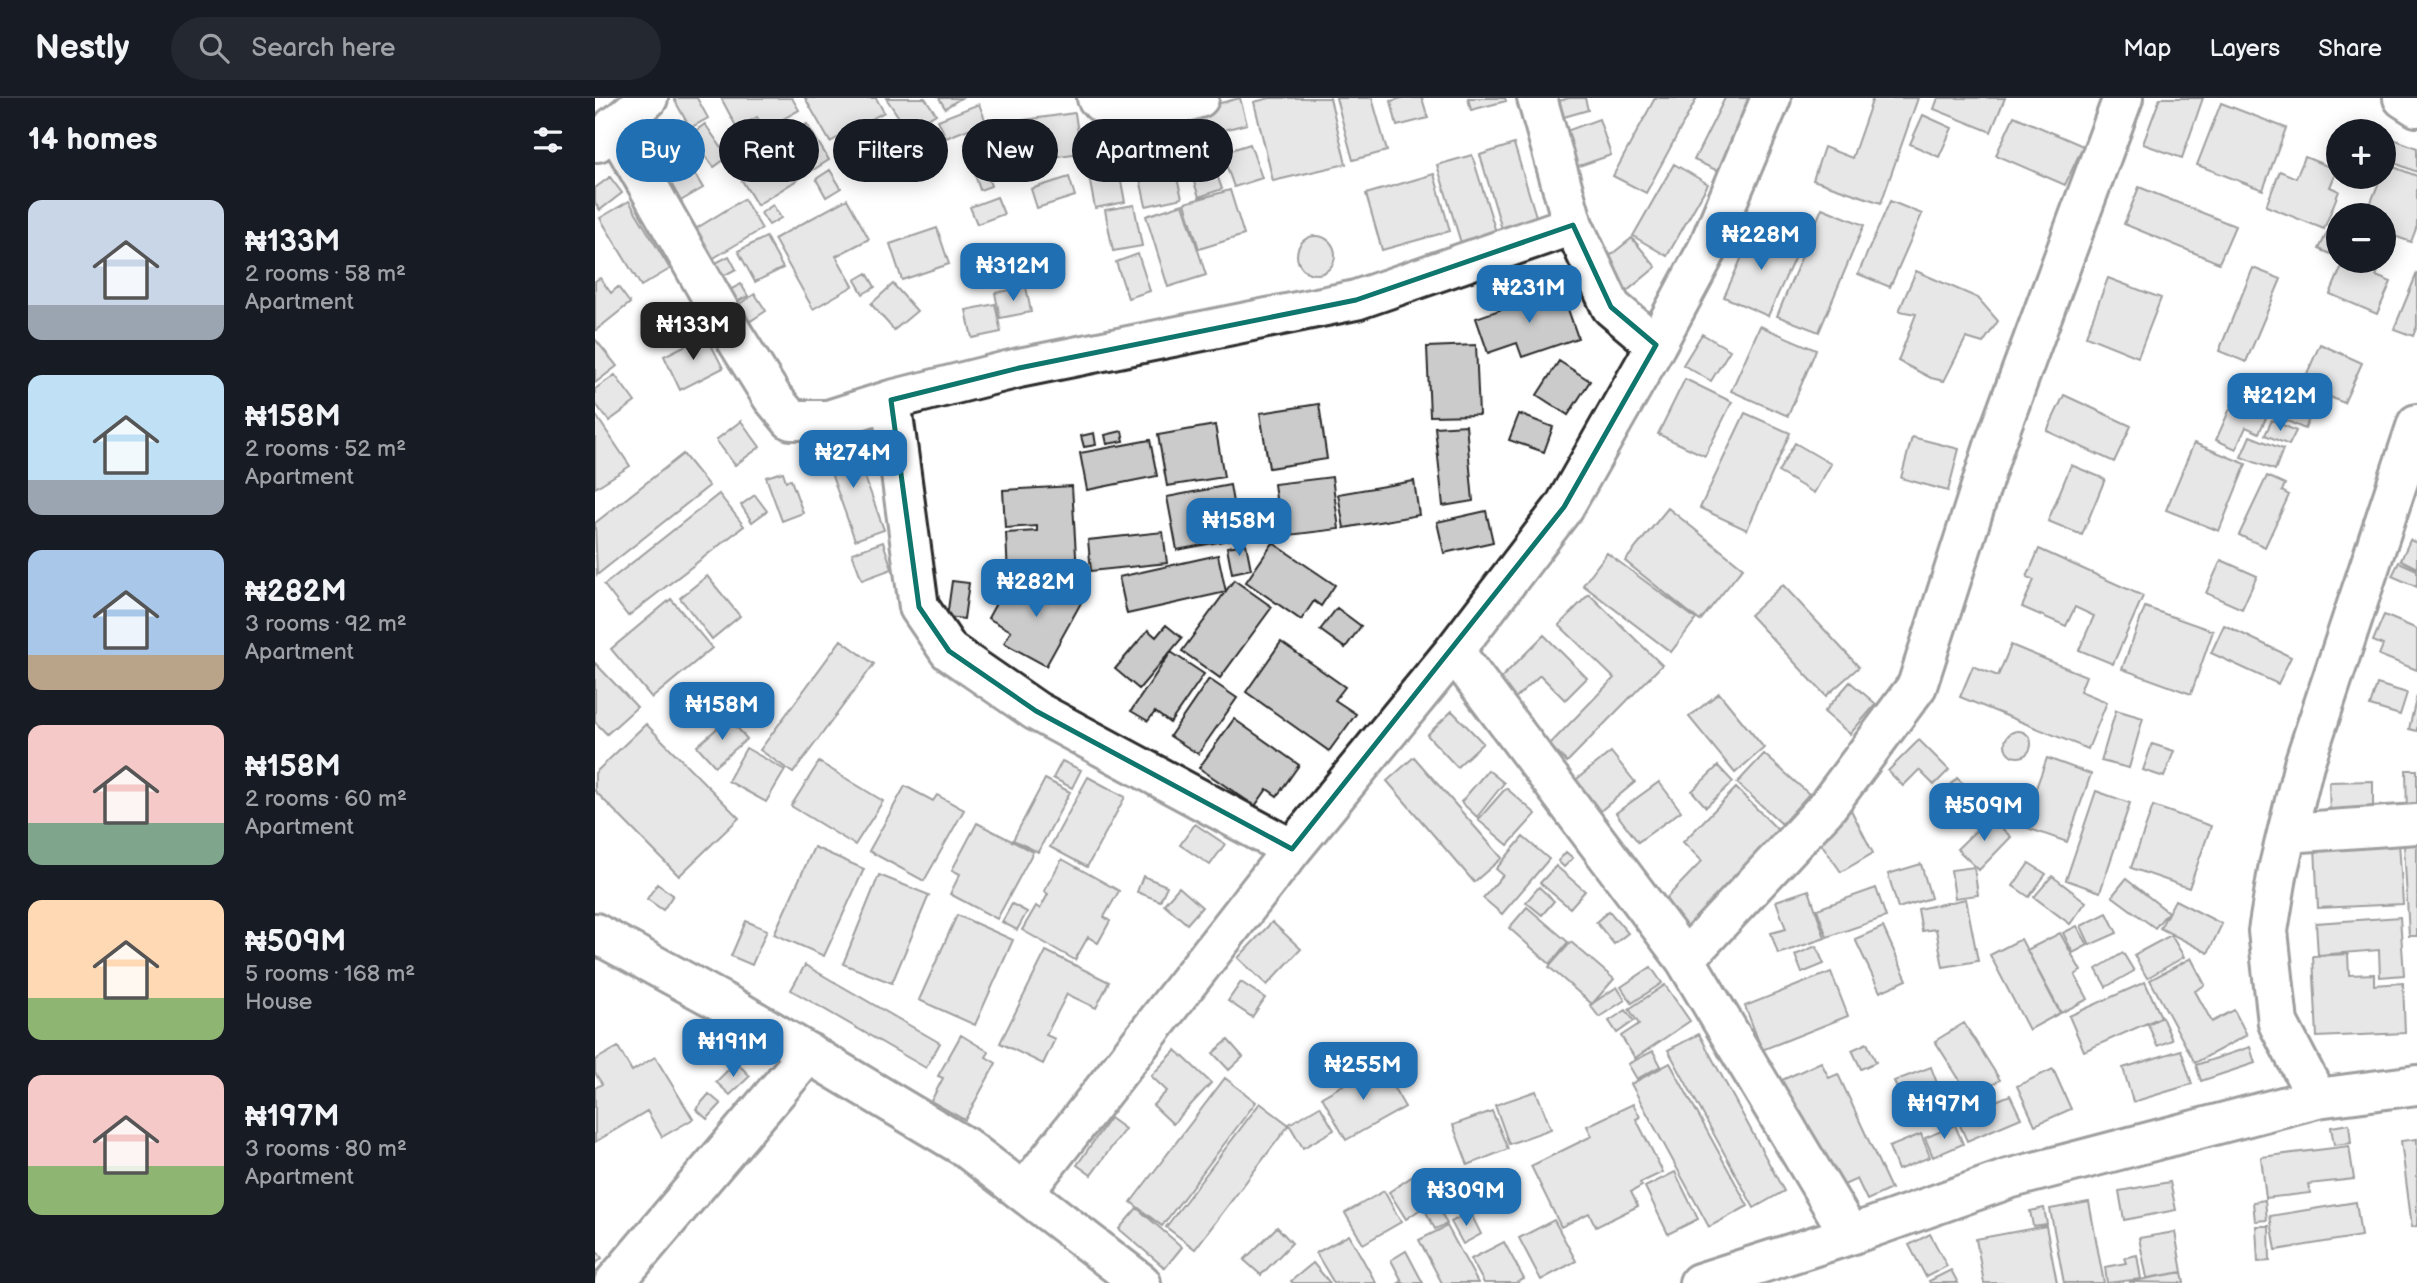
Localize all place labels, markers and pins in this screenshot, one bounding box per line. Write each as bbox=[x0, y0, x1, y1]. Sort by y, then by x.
pin: ₦228M bbox=[1712, 212, 1810, 272]
pin: ₦312M bbox=[964, 244, 1062, 303]
pin: ₦231M bbox=[1480, 266, 1578, 325]
pin: ₦133M bbox=[644, 302, 742, 362]
pin: ₦212M bbox=[2231, 374, 2329, 433]
pin: ₦274M bbox=[804, 430, 902, 490]
pin: ₦158M bbox=[1190, 498, 1288, 558]
pin: ₦282M bbox=[987, 560, 1085, 619]
pin: ₦158M bbox=[673, 682, 771, 742]
pin: ₦509M bbox=[1935, 784, 2033, 843]
pin: ₦191M bbox=[684, 1020, 782, 1079]
pin: ₦255M bbox=[1314, 1042, 1412, 1102]
pin: ₦197M bbox=[1895, 1082, 1993, 1141]
pin: ₦309M bbox=[1417, 1168, 1515, 1228]

